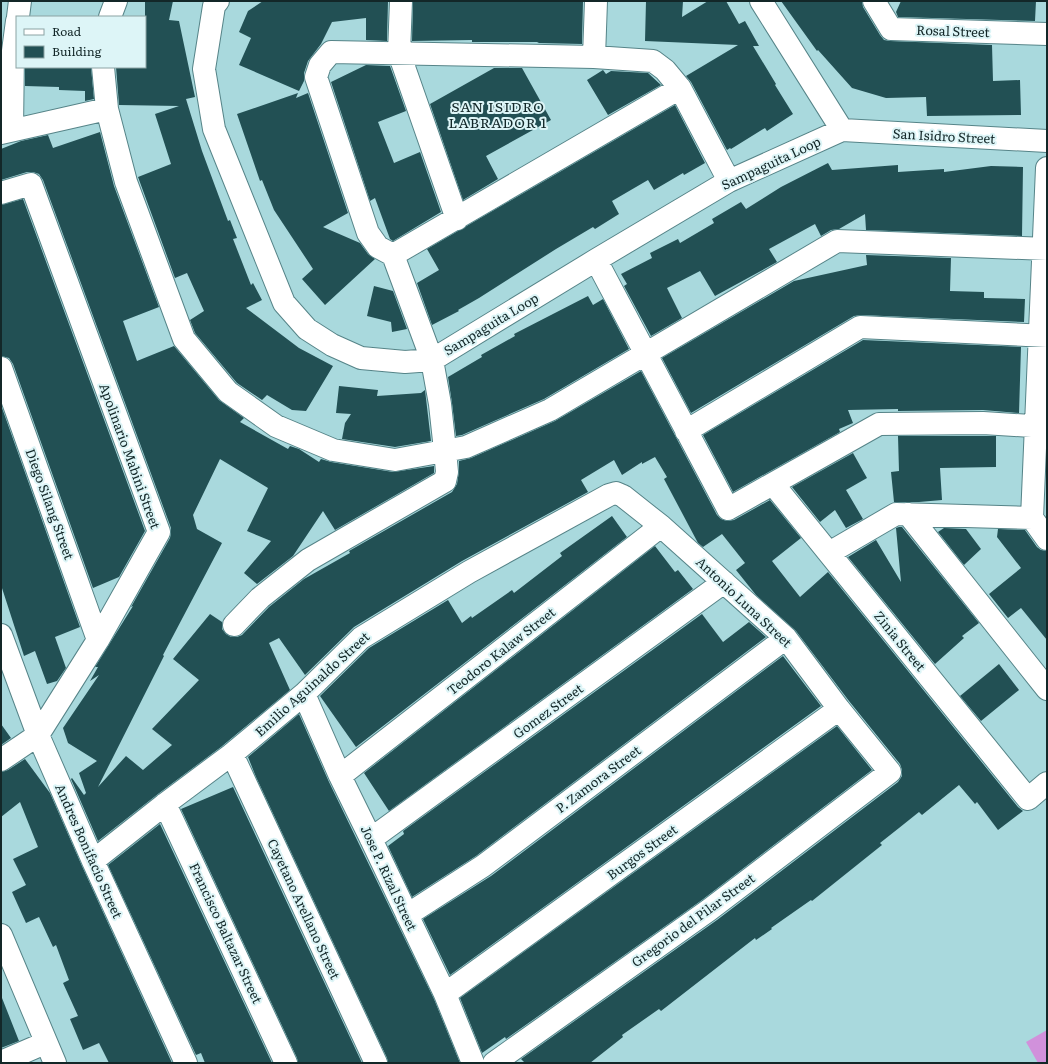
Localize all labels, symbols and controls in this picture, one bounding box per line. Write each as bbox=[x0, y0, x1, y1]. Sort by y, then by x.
legend bbox=[16, 16, 146, 68]
street label: Rosal Street bbox=[916, 20, 991, 41]
text: Road bbox=[52, 22, 82, 40]
text: Building bbox=[52, 42, 102, 60]
district label: SAN ISIDRO LABRADOR 1 bbox=[449, 96, 547, 132]
street label: San Isidro Street bbox=[892, 123, 996, 148]
street label: Sampaguita Loop bbox=[718, 131, 824, 194]
street label: Sampaguita Loop bbox=[440, 288, 542, 359]
street label: Apolinario Mabini Street bbox=[95, 380, 166, 532]
street label: Diego Silang Street bbox=[21, 445, 80, 563]
street label: Antonio Luna Street bbox=[692, 552, 797, 652]
street label: Teodoro Kalaw Street bbox=[442, 602, 560, 699]
street label: Zinia Street bbox=[870, 606, 931, 675]
street label: Emilio Aguinaldo Street bbox=[250, 626, 374, 740]
street label: Gomez Street bbox=[509, 678, 587, 743]
street label: P. Zamora Street bbox=[551, 740, 645, 817]
street label: Andres Bonifacio Street bbox=[51, 780, 128, 922]
street label: Burgos Street bbox=[603, 819, 681, 884]
street label: Jose P. Rizal Street bbox=[357, 822, 423, 934]
street label: Cayetano Arellano Street bbox=[263, 835, 346, 983]
street label: Francisco Baltazar Street bbox=[185, 859, 268, 1007]
street label: Gregorio del Pilar Street bbox=[627, 868, 759, 971]

